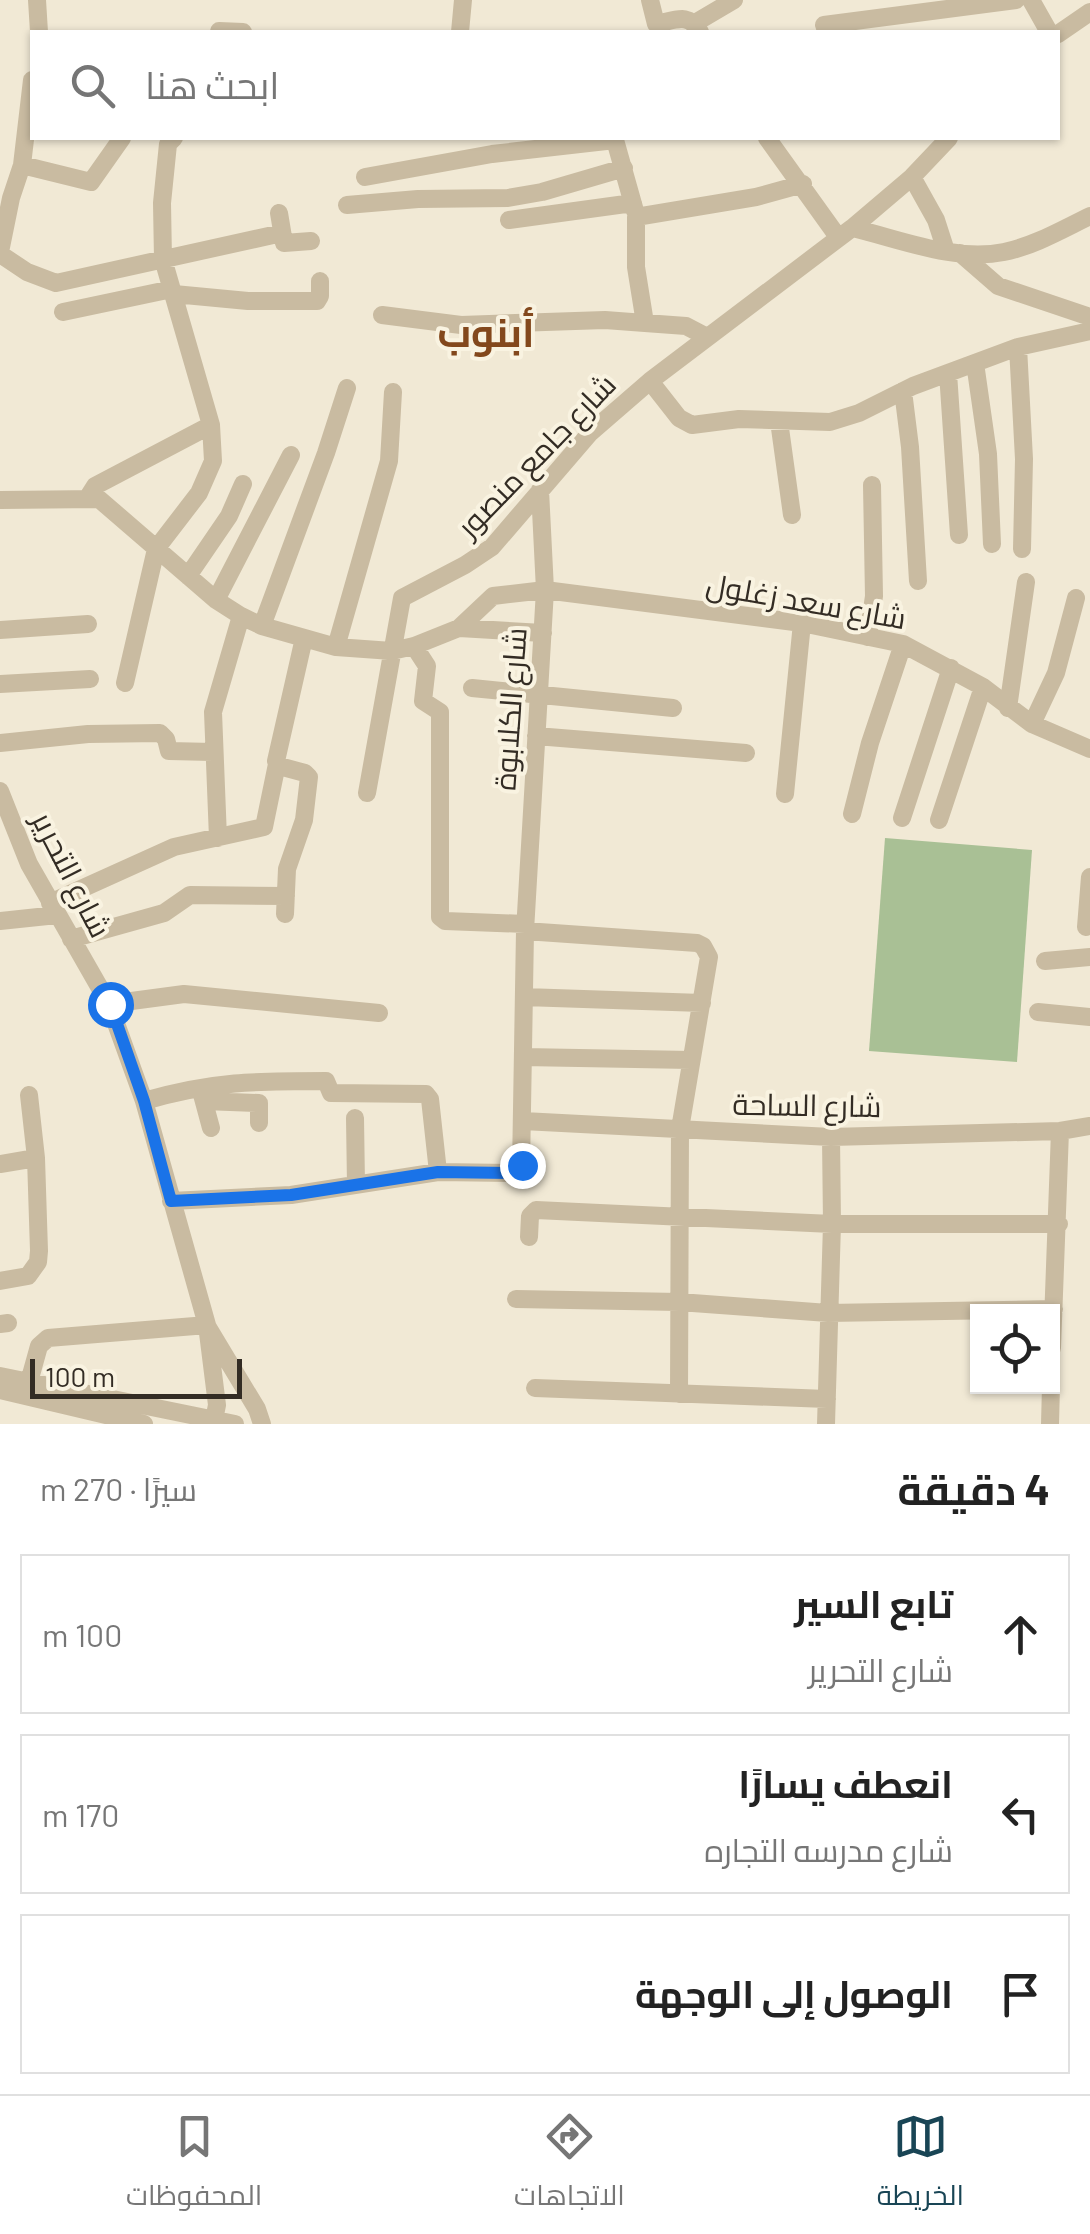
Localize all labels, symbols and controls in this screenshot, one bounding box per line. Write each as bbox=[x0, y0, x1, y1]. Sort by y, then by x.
search box bbox=[30, 30, 1060, 140]
icon: search bbox=[65, 58, 120, 113]
text: ابحث هنا bbox=[145, 61, 280, 107]
district label: أبنوب bbox=[437, 307, 535, 357]
street label: شارع جامع منصور bbox=[447, 366, 625, 548]
street label: شارع سعد زغلول bbox=[703, 565, 909, 639]
street label: شارع الكلابوة bbox=[485, 626, 537, 792]
street label: شارع التحرير bbox=[21, 804, 120, 945]
route start bbox=[88, 982, 134, 1028]
street label: شارع الساحة bbox=[732, 1085, 882, 1127]
route end bbox=[500, 1143, 546, 1189]
map controls bbox=[970, 1304, 1060, 1394]
button: locate bbox=[970, 1304, 1060, 1394]
scale bar bbox=[30, 1354, 242, 1398]
text: 100 m bbox=[45, 1359, 115, 1393]
text: 4 دقيقة bbox=[897, 1463, 1050, 1513]
text: سيرًا · 270 m bbox=[40, 1469, 197, 1507]
text: تابع السير bbox=[794, 1580, 953, 1626]
icon: ahead bbox=[993, 1607, 1048, 1662]
text: 100 m bbox=[42, 1615, 122, 1653]
text: شارع التحرير bbox=[808, 1650, 953, 1688]
text: انعطف يسارًا bbox=[738, 1760, 953, 1806]
icon: left bbox=[993, 1787, 1048, 1842]
text: 170 m bbox=[42, 1795, 119, 1833]
text: شارع مدرسه التجاره bbox=[705, 1830, 953, 1868]
icon: arrive bbox=[993, 1967, 1048, 2022]
text: الوصول إلى الوجهة bbox=[635, 1970, 953, 2016]
tab: المحفوظات bbox=[126, 2109, 262, 2221]
tab: الاتجاهات bbox=[514, 2109, 625, 2221]
tab: الخريطة bbox=[877, 2109, 964, 2221]

